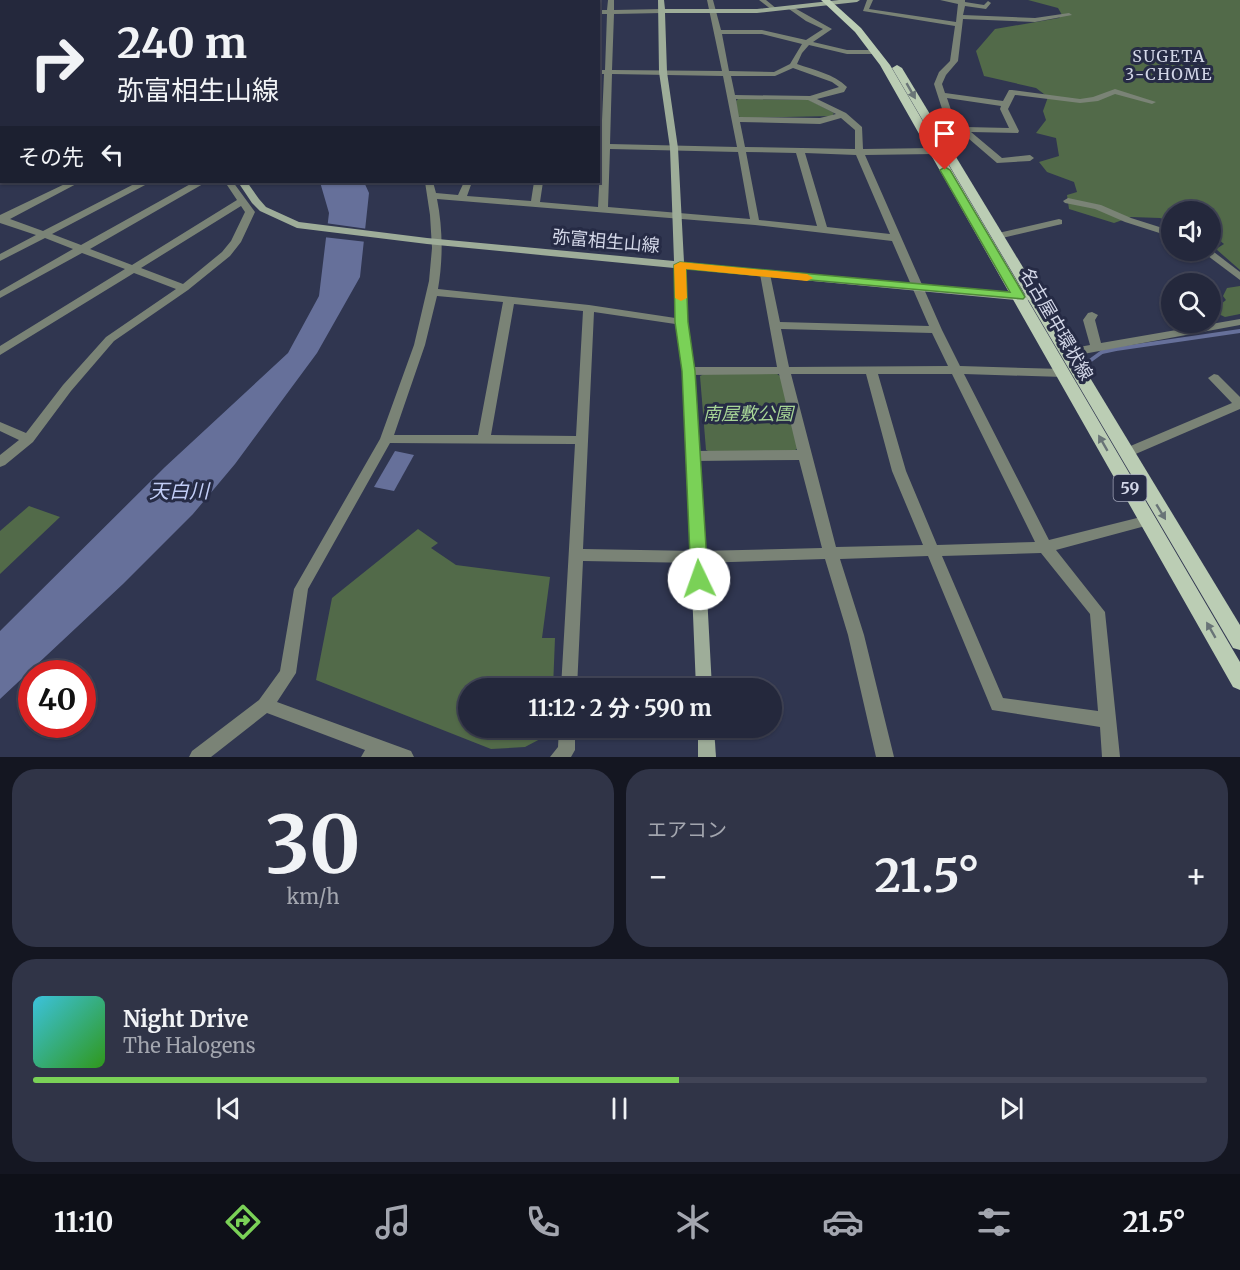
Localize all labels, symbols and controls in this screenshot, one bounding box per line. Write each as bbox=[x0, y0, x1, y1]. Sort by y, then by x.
text: 240 m bbox=[117, 17, 247, 69]
icon: right bbox=[18, 24, 96, 102]
district label: SUGETA 3-CHOME bbox=[1125, 46, 1213, 84]
text: 弥富相生山線 bbox=[117, 73, 279, 107]
one-way arrow bbox=[906, 83, 916, 100]
pin bbox=[919, 108, 970, 170]
icon: arrive bbox=[928, 117, 961, 150]
icon: left bbox=[96, 138, 129, 171]
text: その先 bbox=[18, 143, 84, 171]
map controls bbox=[1161, 201, 1221, 333]
button: sound bbox=[1161, 201, 1221, 261]
street label: 弥富相生山線 bbox=[551, 225, 661, 257]
street label: 名古屋中環状線 bbox=[1016, 264, 1098, 384]
button: search bbox=[1161, 273, 1221, 333]
park label: 南屋敷公園 bbox=[703, 402, 796, 425]
one-way arrow bbox=[1098, 434, 1108, 451]
road number: 59 bbox=[1114, 475, 1146, 501]
water label: 天白川 bbox=[149, 478, 211, 503]
one-way arrow bbox=[1156, 504, 1167, 520]
position arrow bbox=[667, 547, 731, 611]
one-way arrow bbox=[1206, 621, 1216, 638]
speed limit sign: 40 bbox=[18, 660, 96, 738]
text: 11:12 · 2 分 · 590 m bbox=[528, 694, 712, 722]
text: 30 bbox=[265, 796, 361, 894]
text: エアコン bbox=[647, 817, 727, 842]
text: 21.5° bbox=[875, 848, 979, 904]
text: − bbox=[647, 856, 669, 897]
text: + bbox=[1185, 856, 1207, 897]
text: km/h bbox=[287, 884, 339, 909]
text: Night Drive bbox=[123, 1005, 248, 1033]
text: The Halogens bbox=[123, 1033, 255, 1058]
icon: previous bbox=[212, 1092, 245, 1125]
icon: pause bbox=[603, 1092, 636, 1125]
icon: next bbox=[995, 1092, 1028, 1125]
icon: directions bbox=[222, 1201, 264, 1243]
icon: music bbox=[372, 1201, 414, 1243]
icon: phone bbox=[522, 1201, 564, 1243]
icon: climate bbox=[672, 1201, 714, 1243]
icon: car bbox=[822, 1201, 864, 1243]
icon: filters bbox=[973, 1201, 1015, 1243]
text: 11:10 bbox=[54, 1205, 113, 1239]
text: 21.5° bbox=[1123, 1205, 1186, 1239]

